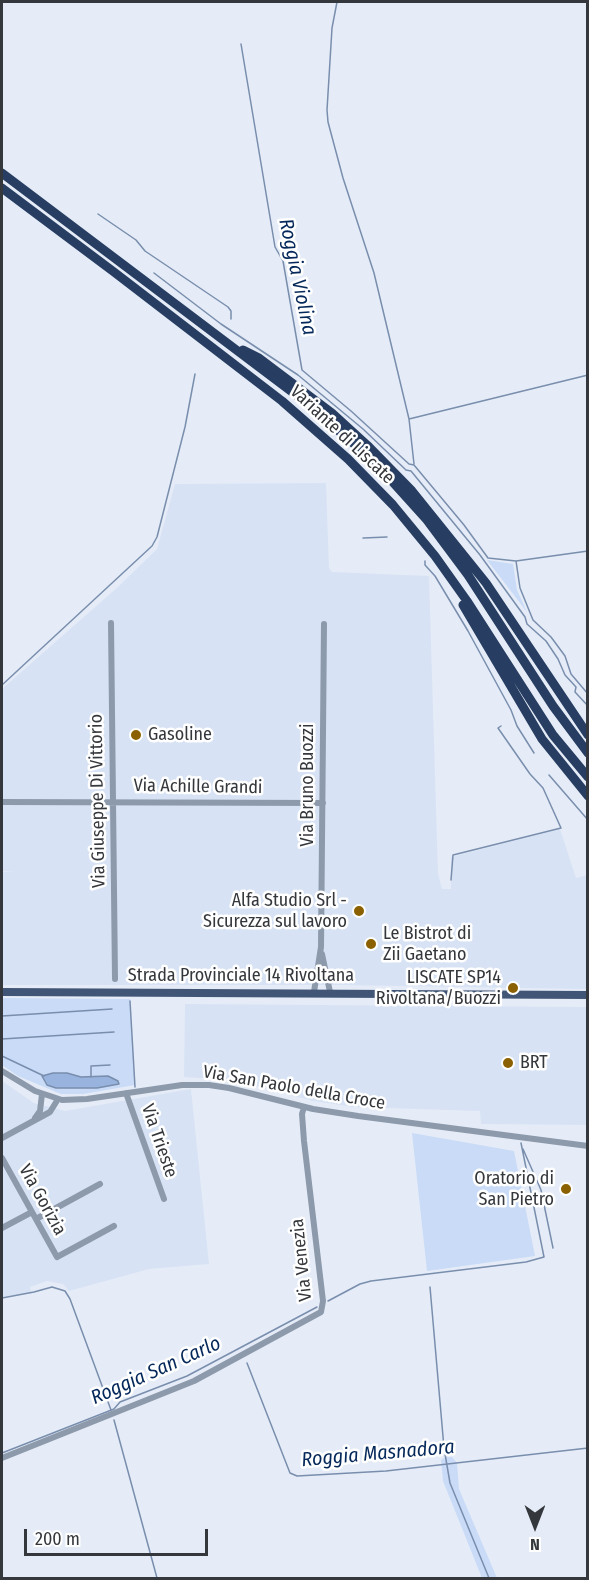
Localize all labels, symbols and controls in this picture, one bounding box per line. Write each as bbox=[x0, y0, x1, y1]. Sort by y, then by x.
water label: Roggia Violina bbox=[273, 216, 321, 338]
street label: Variante di Liscate bbox=[285, 381, 399, 489]
street label: Via Giuseppe Di Vittorio bbox=[86, 714, 110, 888]
place label: Gasoline bbox=[148, 724, 212, 746]
street label: Via Bruno Buozzi bbox=[297, 724, 319, 846]
marker: Gasoline bbox=[129, 728, 143, 742]
street label: Via Achille Grandi bbox=[133, 775, 263, 799]
place label: Alfa Studio Srl - Sicurezza sul lavoro bbox=[203, 890, 347, 932]
marker: Alfa Studio Srl - Sicurezza sul lavoro bbox=[352, 904, 366, 918]
place label: Le Bistrot di Zii Gaetano bbox=[383, 923, 471, 966]
marker: Le Bistrot di Zii Gaetano bbox=[364, 937, 378, 951]
street label: Strada Provinciale 14 Rivoltana bbox=[128, 965, 354, 987]
place label: LISCATE SP14 Rivoltana/Buozzi bbox=[376, 967, 501, 1010]
marker: LISCATE SP14 Rivoltana/Buozzi bbox=[506, 981, 520, 995]
place label: BRT bbox=[520, 1052, 548, 1074]
marker: BRT bbox=[501, 1056, 515, 1070]
street label: Via San Paolo della Croce bbox=[201, 1061, 387, 1115]
street label: Via Trieste bbox=[136, 1101, 182, 1181]
street label: Via Gorizia bbox=[14, 1161, 70, 1239]
place label: Oratorio di San Pietro bbox=[474, 1168, 554, 1210]
marker: Oratorio di San Pietro bbox=[559, 1182, 573, 1196]
street label: Via Venezia bbox=[287, 1218, 317, 1302]
water label: Roggia San Carlo bbox=[87, 1332, 225, 1410]
water label: Roggia Masnadora bbox=[300, 1435, 456, 1473]
north arrow bbox=[505, 1496, 565, 1556]
scale bar bbox=[27, 1517, 212, 1555]
text: 200 m bbox=[35, 1528, 80, 1550]
text: N bbox=[530, 1535, 540, 1554]

